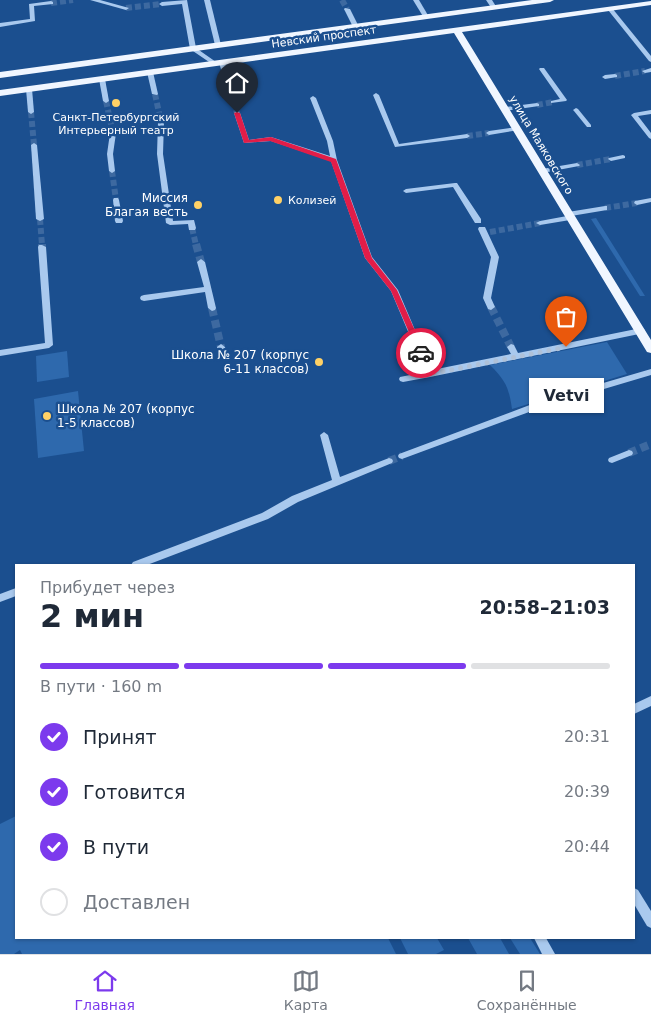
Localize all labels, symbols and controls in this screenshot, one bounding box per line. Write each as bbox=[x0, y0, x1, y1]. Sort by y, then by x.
street label: Невский проспект bbox=[271, 23, 378, 51]
pin bbox=[216, 62, 258, 113]
icon: home bbox=[223, 69, 251, 97]
street label: улица Маяковского bbox=[506, 93, 576, 197]
marker: Санкт-Петербургский Интерьерный театр bbox=[110, 97, 122, 109]
place label: Санкт-Петербургский Интерьерный театр bbox=[53, 111, 179, 137]
place label: Миссия Благая весть bbox=[105, 191, 188, 219]
marker: Колизей bbox=[272, 194, 284, 206]
place label: Колизей bbox=[288, 194, 337, 207]
marker: Миссия Благая весть bbox=[192, 199, 204, 211]
pin bbox=[545, 296, 587, 347]
icon: bag bbox=[552, 303, 580, 331]
courier bbox=[396, 328, 446, 378]
icon: car bbox=[407, 339, 435, 367]
place label: Школа № 207 (корпус 6-11 классов) bbox=[171, 348, 309, 376]
marker: Школа № 207 (корпус 6-11 классов) bbox=[313, 356, 325, 368]
callout: Vetvi bbox=[528, 377, 604, 412]
text: Vetvi bbox=[544, 386, 589, 405]
place label: Школа № 207 (корпус 1-5 классов) bbox=[57, 402, 195, 430]
marker: Школа № 207 (корпус 1-5 классов) bbox=[41, 410, 53, 422]
text: Прибудет через bbox=[40, 578, 175, 597]
text: 20:58–21:03 bbox=[480, 596, 610, 618]
text: 2 мин bbox=[40, 597, 144, 635]
text: В пути · 160 m bbox=[40, 677, 162, 696]
icon: check bbox=[40, 723, 68, 751]
text: Принят bbox=[83, 726, 157, 748]
text: 20:31 bbox=[564, 727, 610, 746]
icon: check bbox=[40, 778, 68, 806]
text: Готовится bbox=[83, 781, 185, 803]
text: 20:39 bbox=[564, 782, 610, 801]
icon: check bbox=[40, 833, 68, 861]
text: В пути bbox=[83, 836, 149, 858]
text: 20:44 bbox=[564, 837, 610, 856]
text: Доставлен bbox=[83, 891, 190, 913]
tab: Главная bbox=[74, 967, 135, 1013]
tab: Карта bbox=[284, 967, 328, 1013]
tab: Сохранённые bbox=[477, 967, 577, 1013]

